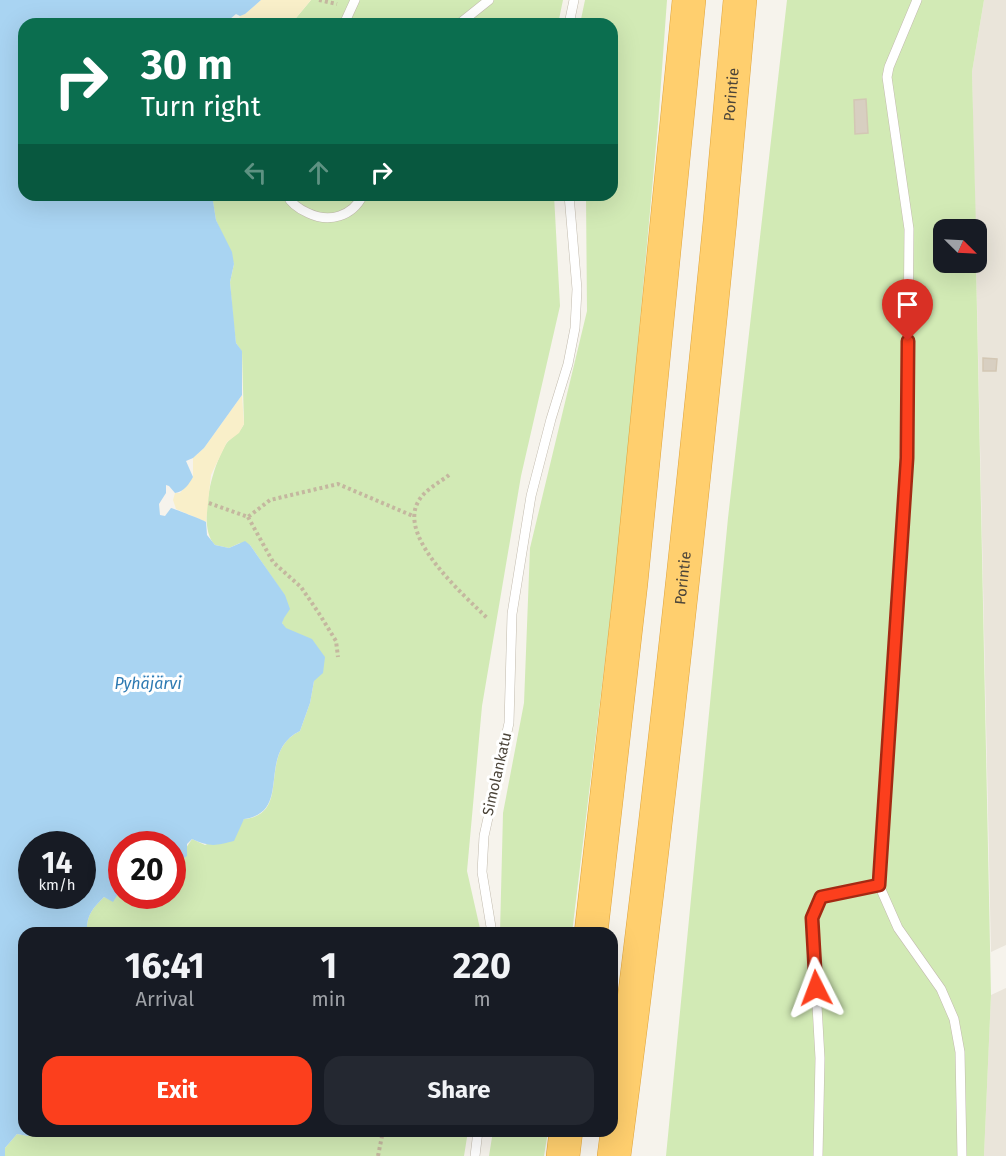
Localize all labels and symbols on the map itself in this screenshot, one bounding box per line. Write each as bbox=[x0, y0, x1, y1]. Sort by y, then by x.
street label: Porintie bbox=[720, 67, 743, 122]
north arrow bbox=[933, 219, 987, 273]
pin bbox=[882, 279, 933, 341]
street label: Porintie bbox=[671, 550, 695, 606]
water label: Pyhäjärvi bbox=[114, 674, 182, 693]
street label: Simolankatu bbox=[479, 731, 515, 817]
speed limit sign: 20 bbox=[108, 831, 186, 909]
position arrow bbox=[784, 956, 848, 1020]

